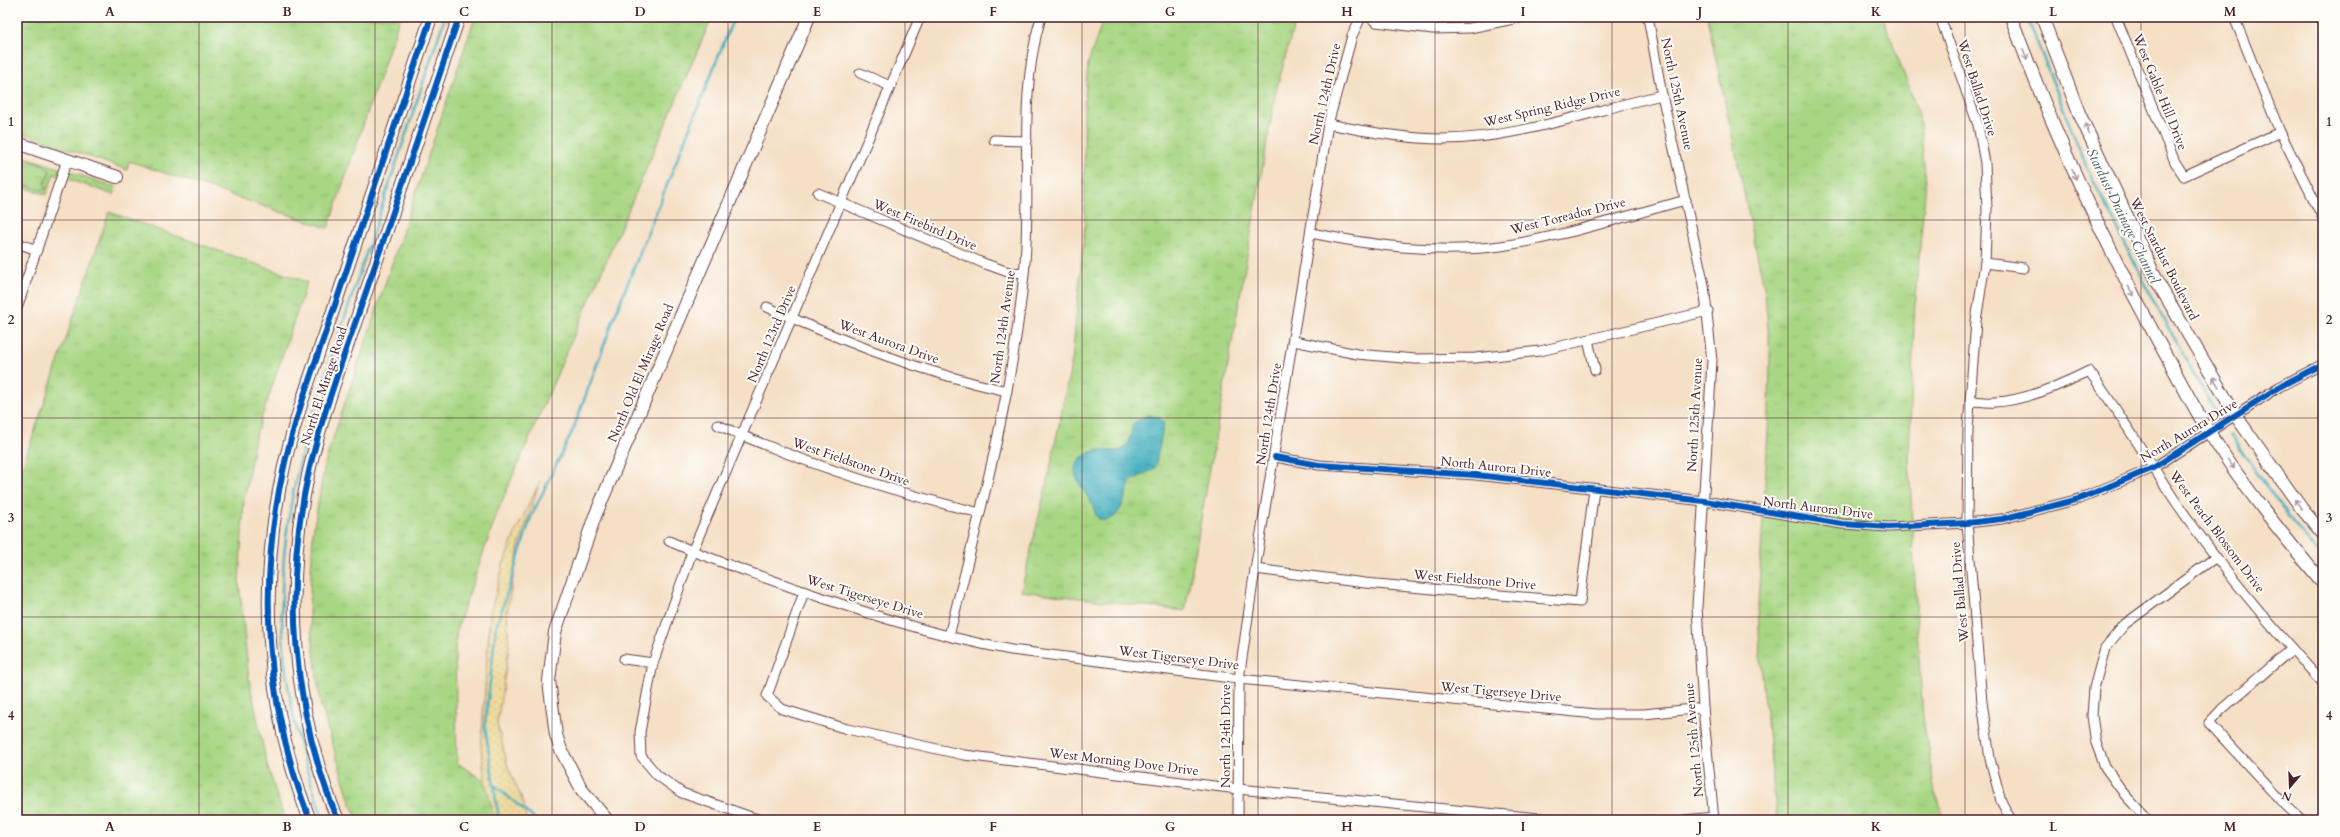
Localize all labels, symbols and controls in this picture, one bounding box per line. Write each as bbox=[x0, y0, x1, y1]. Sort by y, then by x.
text: A bbox=[105, 3, 115, 21]
text: B bbox=[282, 3, 292, 21]
text: C bbox=[459, 3, 469, 21]
text: D bbox=[634, 3, 646, 21]
text: E bbox=[813, 3, 821, 21]
text: F bbox=[989, 3, 997, 21]
text: G bbox=[1165, 3, 1176, 21]
text: H bbox=[1341, 3, 1353, 21]
text: I bbox=[1520, 3, 1526, 21]
text: J bbox=[1696, 3, 1703, 21]
text: K bbox=[1871, 3, 1882, 21]
text: L bbox=[2049, 3, 2058, 21]
text: M bbox=[2224, 3, 2237, 21]
street label: West Gable Hill Drive bbox=[2128, 30, 2192, 153]
street label: North 125th Avenue bbox=[1656, 36, 1698, 152]
street label: West Ballad Drive bbox=[1953, 36, 2001, 139]
street label: North 124th Drive bbox=[1305, 41, 1345, 147]
one-way arrow bbox=[2022, 47, 2030, 59]
street label: West Spring Ridge Drive bbox=[1481, 82, 1622, 132]
text: 1 bbox=[8, 113, 14, 131]
text: 1 bbox=[2326, 113, 2332, 131]
one-way arrow bbox=[2083, 124, 2090, 136]
water label: Stardust Drainage Channel bbox=[2082, 145, 2165, 288]
one-way arrow bbox=[2070, 168, 2078, 180]
street label: West Toreador Drive bbox=[1507, 193, 1628, 239]
street label: West Stardust Boulevard bbox=[2125, 194, 2203, 323]
street label: West Firebird Drive bbox=[869, 195, 980, 255]
street label: North 124th Avenue bbox=[986, 269, 1020, 385]
street label: North 123rd Drive bbox=[743, 282, 801, 385]
one-way arrow bbox=[2127, 285, 2135, 297]
street label: North Old El Mirage Road bbox=[604, 301, 678, 445]
text: 2 bbox=[8, 311, 15, 329]
text: 2 bbox=[2326, 311, 2333, 329]
street label: West Aurora Drive bbox=[835, 315, 942, 369]
street label: North El Mirage Road bbox=[296, 324, 352, 448]
street label: North 125th Avenue bbox=[1683, 357, 1707, 473]
street label: North 124th Drive bbox=[1252, 361, 1286, 467]
one-way arrow bbox=[2211, 376, 2219, 388]
street label: North Aurora Drive bbox=[2137, 395, 2241, 467]
street label: West Fieldstone Drive bbox=[789, 433, 912, 491]
street label: North Aurora Drive bbox=[1440, 452, 1552, 482]
one-way arrow bbox=[2227, 459, 2235, 470]
street label: West Peach Blossom Drive bbox=[2164, 466, 2269, 597]
street label: North Aurora Drive bbox=[1762, 492, 1874, 524]
one-way arrow bbox=[2294, 498, 2303, 509]
text: 3 bbox=[8, 509, 15, 527]
text: 3 bbox=[2326, 509, 2333, 527]
street label: West Ballad Drive bbox=[1947, 541, 1973, 644]
street label: West Fieldstone Drive bbox=[1412, 566, 1537, 594]
street label: West Tigerseye Drive bbox=[803, 570, 926, 623]
street label: West Tigerseye Drive bbox=[1117, 642, 1240, 674]
street label: West Tigerseye Drive bbox=[1439, 678, 1562, 706]
street label: North 125th Avenue bbox=[1680, 682, 1708, 798]
street label: North 124th Drive bbox=[1217, 684, 1235, 788]
text: 4 bbox=[8, 707, 15, 725]
text: 4 bbox=[2326, 707, 2333, 725]
street label: West Morning Dove Drive bbox=[1047, 744, 1200, 780]
north arrow bbox=[2270, 767, 2310, 807]
text: N bbox=[2280, 787, 2294, 805]
text: A bbox=[105, 818, 115, 836]
text: B bbox=[282, 818, 292, 836]
text: C bbox=[459, 818, 469, 836]
text: D bbox=[634, 818, 646, 836]
text: E bbox=[813, 818, 821, 836]
text: F bbox=[989, 818, 997, 836]
text: G bbox=[1165, 818, 1176, 836]
text: H bbox=[1341, 818, 1353, 836]
text: I bbox=[1520, 818, 1526, 836]
text: J bbox=[1696, 818, 1703, 836]
text: K bbox=[1871, 818, 1882, 836]
text: L bbox=[2049, 818, 2058, 836]
text: M bbox=[2224, 818, 2237, 836]

